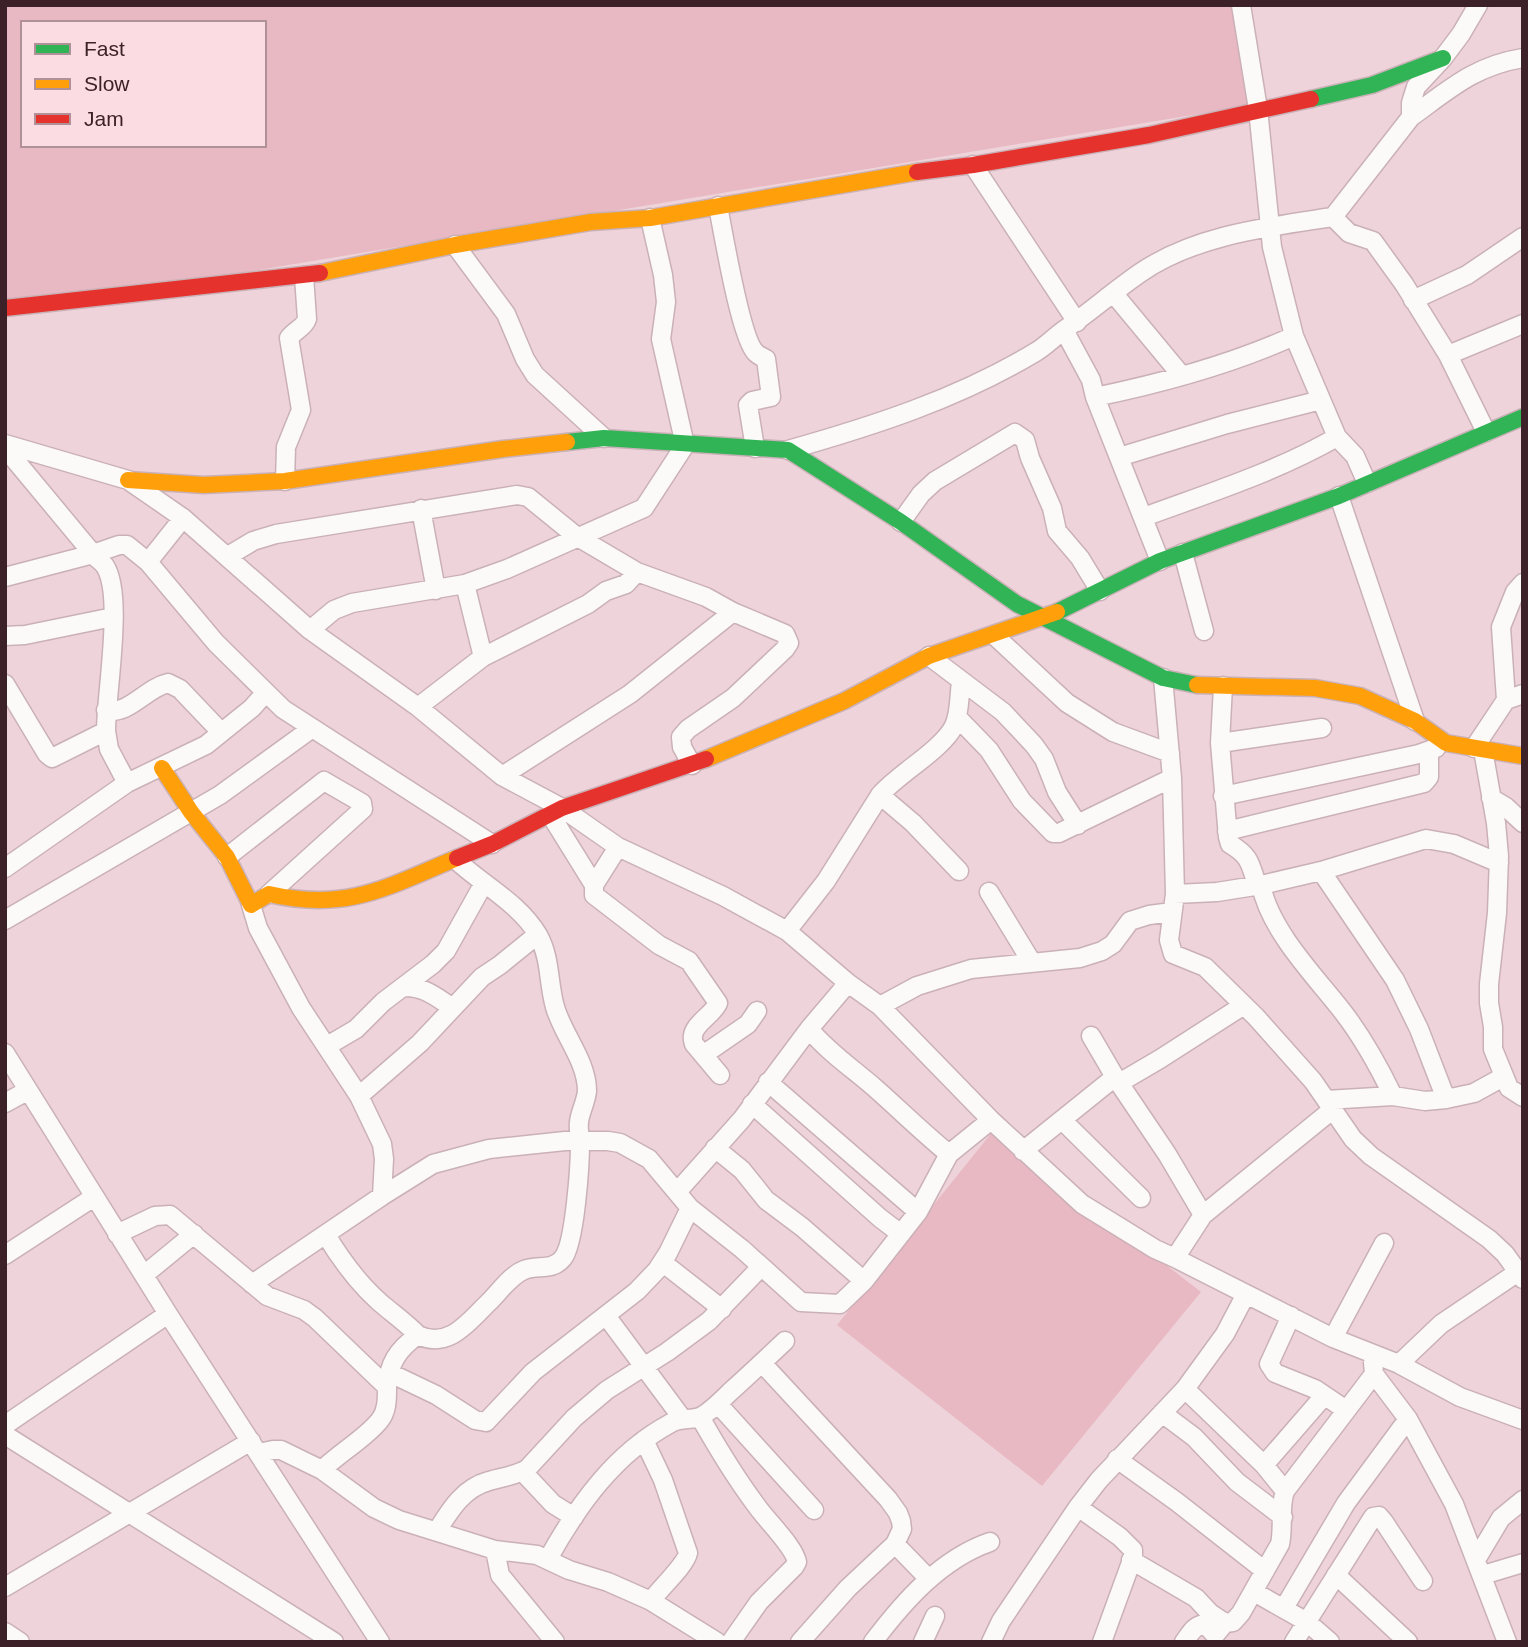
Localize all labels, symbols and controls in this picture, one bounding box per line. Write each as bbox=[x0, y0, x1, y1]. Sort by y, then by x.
legend bbox=[21, 21, 266, 147]
text: Fast bbox=[84, 37, 125, 60]
text: Slow bbox=[84, 72, 130, 95]
text: Jam bbox=[84, 107, 124, 130]

